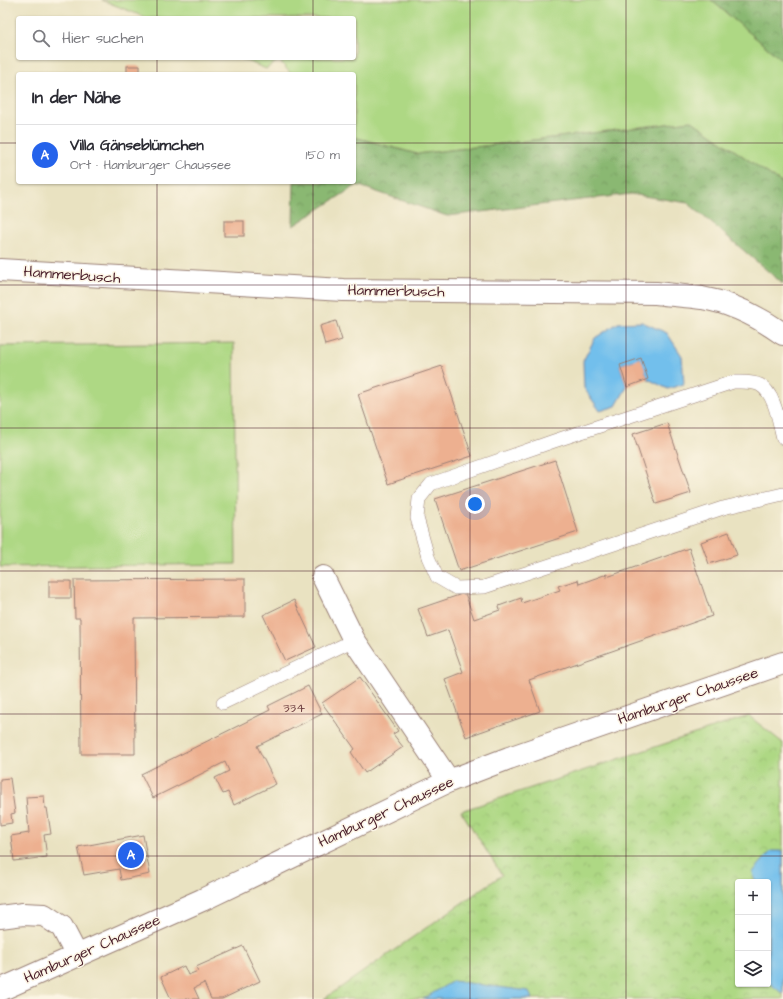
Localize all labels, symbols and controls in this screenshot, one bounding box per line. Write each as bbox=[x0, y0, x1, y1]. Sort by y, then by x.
search box bbox=[16, 16, 356, 60]
icon: search bbox=[30, 27, 52, 49]
text: Hier suchen bbox=[62, 28, 143, 49]
text: In der Nähe bbox=[32, 86, 121, 110]
text: Villa Gänseblümchen bbox=[70, 135, 204, 156]
text: A bbox=[41, 146, 49, 164]
text: 150 m bbox=[306, 146, 340, 164]
text: Ort · Hamburger Chaussee bbox=[70, 156, 231, 174]
street label: Hammerbusch bbox=[23, 261, 122, 289]
street label: Hammerbusch bbox=[347, 280, 445, 302]
your location bbox=[465, 494, 485, 514]
street label: Hamburger Chaussee bbox=[615, 662, 761, 731]
house number: 334 bbox=[283, 699, 305, 717]
street label: Hamburger Chaussee bbox=[315, 771, 458, 854]
pin: A bbox=[118, 840, 144, 870]
map controls bbox=[735, 879, 771, 987]
button: + bbox=[735, 879, 771, 915]
street label: Hamburger Chaussee bbox=[20, 909, 164, 989]
button: − bbox=[735, 915, 771, 951]
button: layers bbox=[735, 951, 771, 987]

